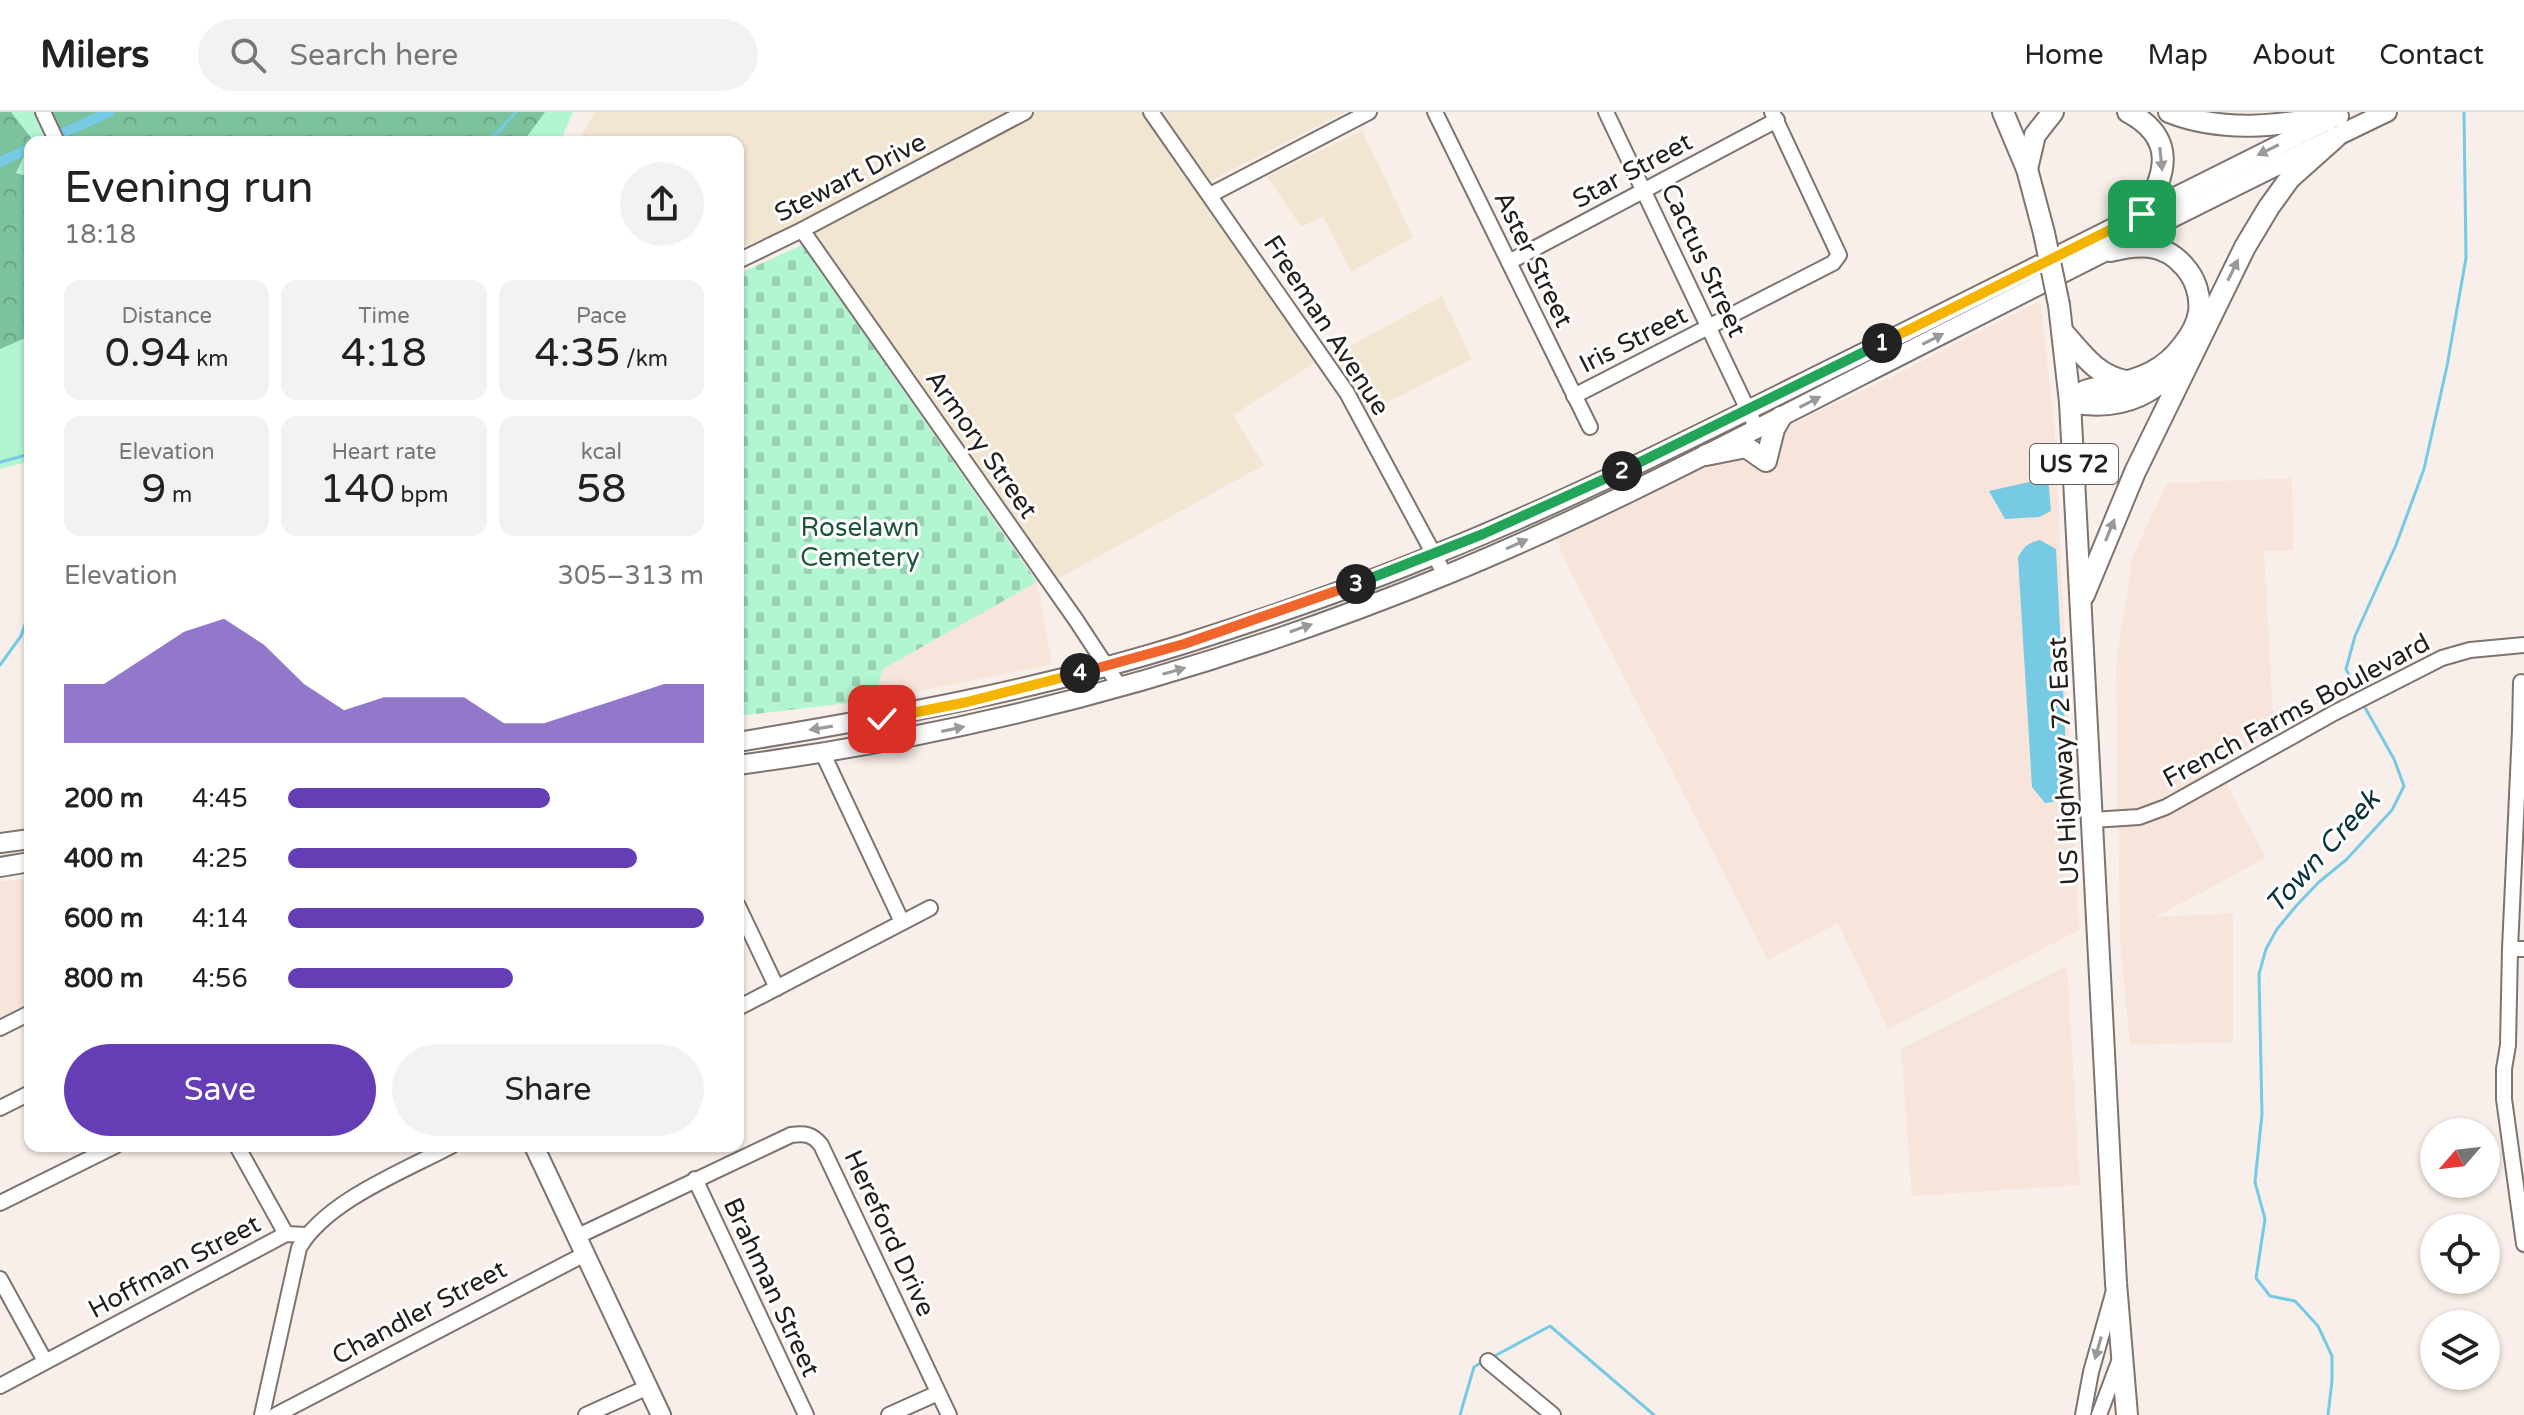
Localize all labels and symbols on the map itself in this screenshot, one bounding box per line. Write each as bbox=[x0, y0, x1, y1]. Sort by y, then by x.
street label: Stewart Drive bbox=[769, 126, 931, 229]
street label: Star Street bbox=[1567, 126, 1697, 215]
one-way arrow bbox=[2257, 144, 2280, 157]
one-way arrow bbox=[2154, 146, 2167, 171]
street label: Cactus Street bbox=[1654, 179, 1753, 342]
pin bbox=[2108, 180, 2176, 248]
street label: Aster Street bbox=[1487, 186, 1580, 332]
street label: Freeman Avenue bbox=[1257, 230, 1396, 421]
one-way arrow bbox=[2226, 259, 2240, 282]
street label: Iris Street bbox=[1574, 299, 1693, 380]
pin: 1 bbox=[1862, 323, 1902, 363]
one-way arrow bbox=[1922, 333, 1945, 346]
street label: Armory Street bbox=[919, 364, 1044, 524]
one-way arrow bbox=[1799, 395, 1822, 409]
road number: US 72 bbox=[2030, 444, 2118, 484]
pin: 2 bbox=[1602, 451, 1642, 491]
park label: Roselawn Cemetery bbox=[800, 512, 920, 573]
one-way arrow bbox=[2103, 518, 2116, 542]
one-way arrow bbox=[1505, 537, 1528, 551]
pin: 3 bbox=[1336, 564, 1376, 604]
one-way arrow bbox=[1289, 621, 1313, 634]
street label: French Farms Boulevard bbox=[2157, 627, 2435, 794]
street label: US Highway 72 East bbox=[2042, 636, 2085, 886]
pin: 4 bbox=[1060, 653, 1100, 693]
one-way arrow bbox=[1162, 665, 1187, 677]
pin bbox=[848, 685, 916, 753]
one-way arrow bbox=[941, 722, 966, 735]
one-way arrow bbox=[809, 723, 834, 735]
water label: Town Creek bbox=[2258, 781, 2388, 921]
north arrow bbox=[2420, 1118, 2500, 1198]
street label: Hereford Drive bbox=[837, 1145, 942, 1321]
street label: Brahman Street bbox=[717, 1193, 827, 1382]
street label: Hoffman Street bbox=[83, 1208, 266, 1325]
street label: Chandler Street bbox=[327, 1253, 512, 1371]
one-way arrow bbox=[2091, 1336, 2103, 1361]

